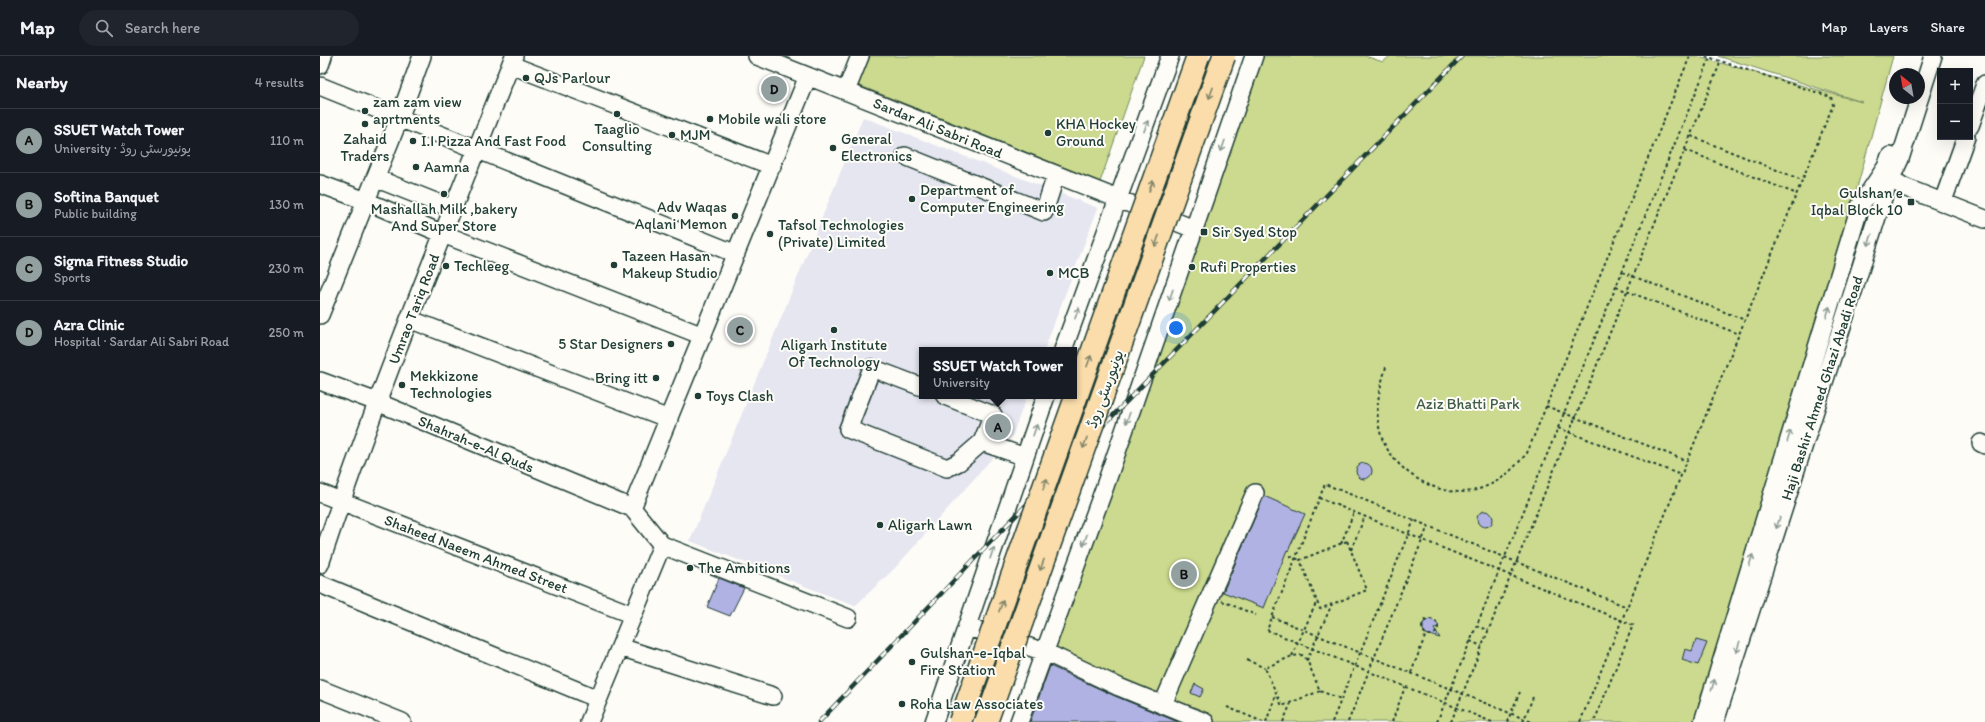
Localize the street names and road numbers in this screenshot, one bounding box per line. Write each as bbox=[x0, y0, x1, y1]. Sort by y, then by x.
street label: Sardar Ali Sabri Road bbox=[871, 94, 1006, 162]
street label: Umrao Tariq Road bbox=[385, 251, 443, 367]
street label: Haji Bashir Ahmed Ghazi Abadi Road bbox=[1777, 273, 1867, 503]
street label: یونیورسٹی روڈ bbox=[1082, 347, 1128, 431]
street label: Shahrah-e-Al Quds bbox=[415, 412, 537, 477]
street label: Shaheed Naeem Ahmed Street bbox=[382, 511, 571, 597]

